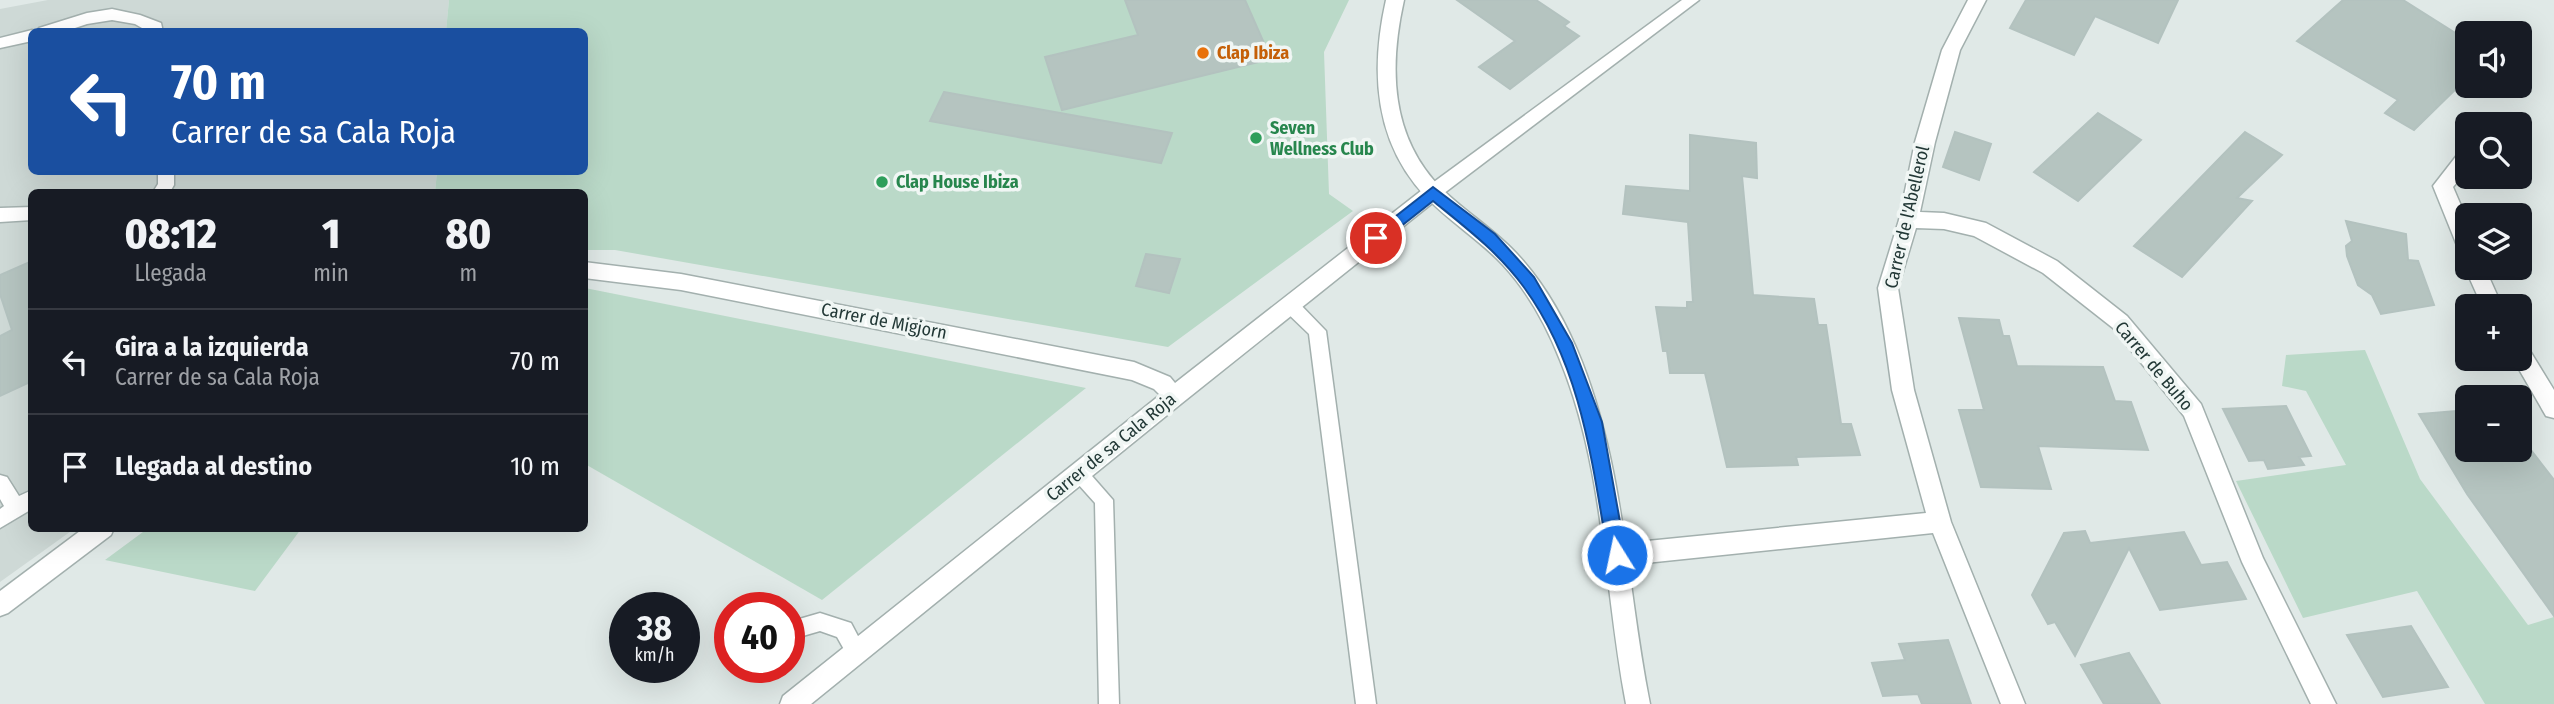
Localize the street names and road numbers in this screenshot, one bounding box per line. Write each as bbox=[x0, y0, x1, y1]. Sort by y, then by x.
street label: Carrer de l'Abellerol bbox=[1880, 143, 1934, 291]
street label: Carrer de Migjorn bbox=[819, 298, 949, 344]
street label: Carrer de Buho bbox=[2110, 317, 2198, 415]
street label: Carrer de sa Cala Roja bbox=[1042, 388, 1180, 506]

